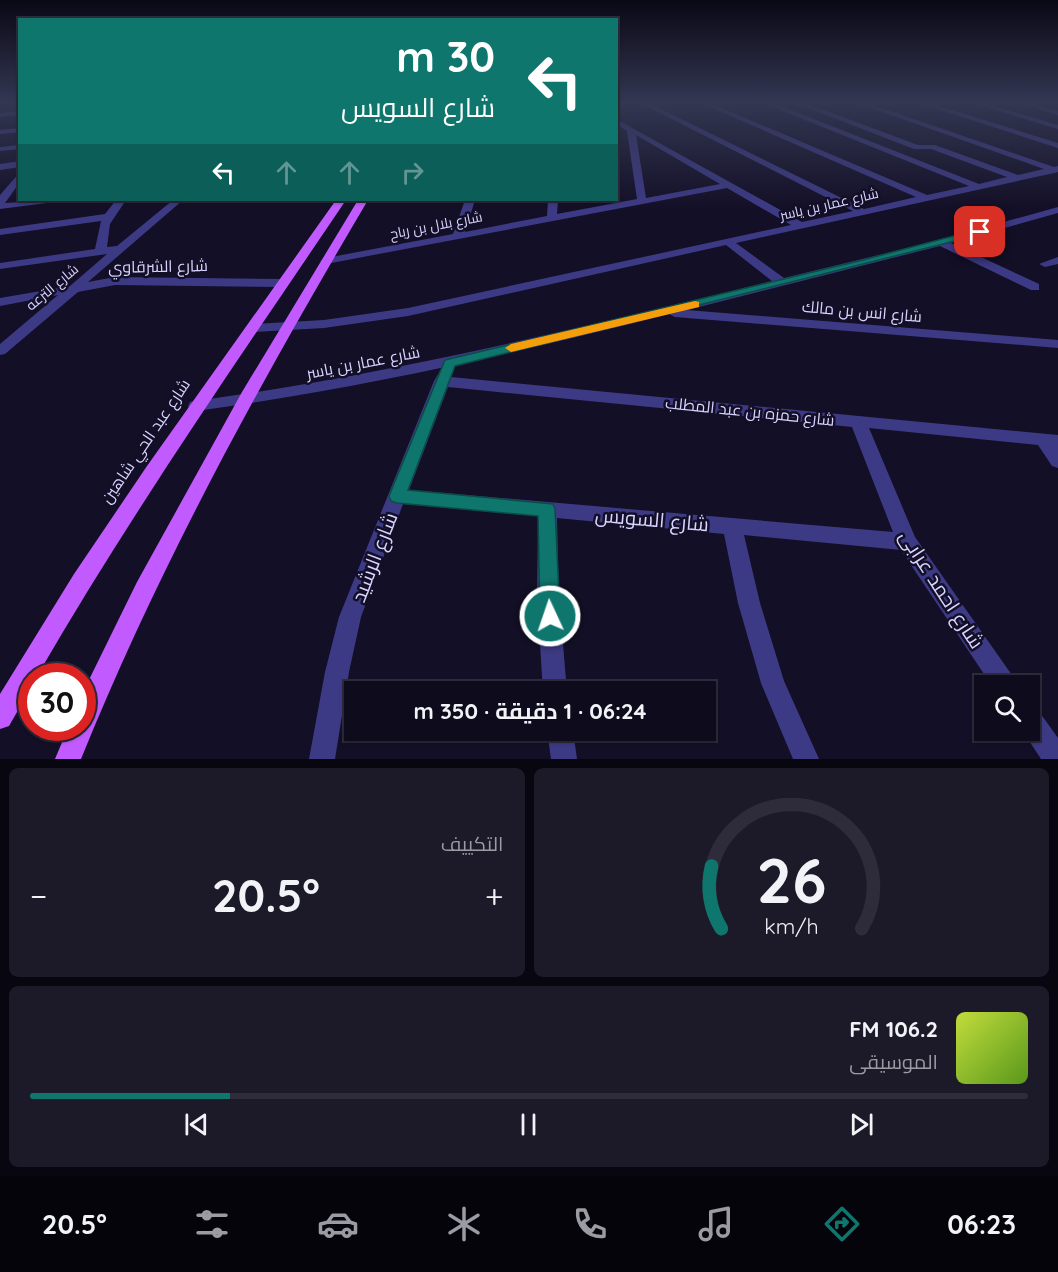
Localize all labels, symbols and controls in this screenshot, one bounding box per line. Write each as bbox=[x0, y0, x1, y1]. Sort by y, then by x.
text: 30 m bbox=[396, 30, 495, 83]
icon: left bbox=[516, 42, 594, 120]
text: شارع السويس bbox=[341, 90, 495, 124]
icon: left bbox=[207, 156, 240, 189]
icon: ahead bbox=[270, 156, 303, 189]
icon: ahead bbox=[333, 156, 366, 189]
icon: right bbox=[396, 156, 429, 189]
street label: شارع عمار بن ياسر bbox=[777, 184, 880, 224]
pin bbox=[954, 206, 1005, 257]
street label: شارع بلال بن رباح bbox=[388, 207, 484, 243]
icon: arrive bbox=[963, 215, 996, 248]
street label: شارع الشرقاوي bbox=[108, 255, 208, 281]
street label: شارع الترعه bbox=[22, 260, 82, 314]
street label: شارع انس بن مالك bbox=[801, 296, 923, 328]
street label: شارع عمار بن ياسر bbox=[303, 341, 422, 385]
street label: شارع عبد الحي شاهين bbox=[96, 375, 197, 509]
street label: شارع حمزه بن عبد المطلب bbox=[664, 392, 836, 432]
street label: شارع السويس bbox=[594, 502, 710, 538]
street label: شارع الرشيد bbox=[345, 509, 404, 606]
street label: شارع احمد عرابى bbox=[893, 525, 990, 654]
position arrow bbox=[518, 584, 582, 648]
speed limit sign: 30 bbox=[18, 663, 96, 741]
map controls bbox=[974, 675, 1040, 741]
button: search bbox=[974, 675, 1040, 741]
text: 06:24 · 1 دقيقة · 350 m bbox=[414, 697, 646, 725]
text: التكييف bbox=[441, 831, 504, 856]
text: 26 bbox=[756, 841, 826, 919]
text: 20.5° bbox=[212, 867, 320, 923]
text: − bbox=[30, 875, 47, 916]
text: + bbox=[485, 875, 503, 916]
text: km/h bbox=[764, 914, 818, 940]
text: 106.2 FM bbox=[849, 1015, 938, 1043]
text: الموسيقى bbox=[849, 1049, 938, 1074]
icon: previous bbox=[180, 1108, 213, 1141]
icon: pause bbox=[512, 1108, 545, 1141]
icon: next bbox=[845, 1108, 878, 1141]
icon: filters bbox=[191, 1203, 233, 1245]
icon: car bbox=[317, 1203, 359, 1245]
icon: climate bbox=[443, 1203, 485, 1245]
icon: phone bbox=[569, 1203, 611, 1245]
icon: music bbox=[695, 1203, 737, 1245]
icon: directions bbox=[821, 1203, 863, 1245]
text: 20.5° bbox=[42, 1207, 107, 1241]
text: 06:23 bbox=[947, 1207, 1016, 1241]

